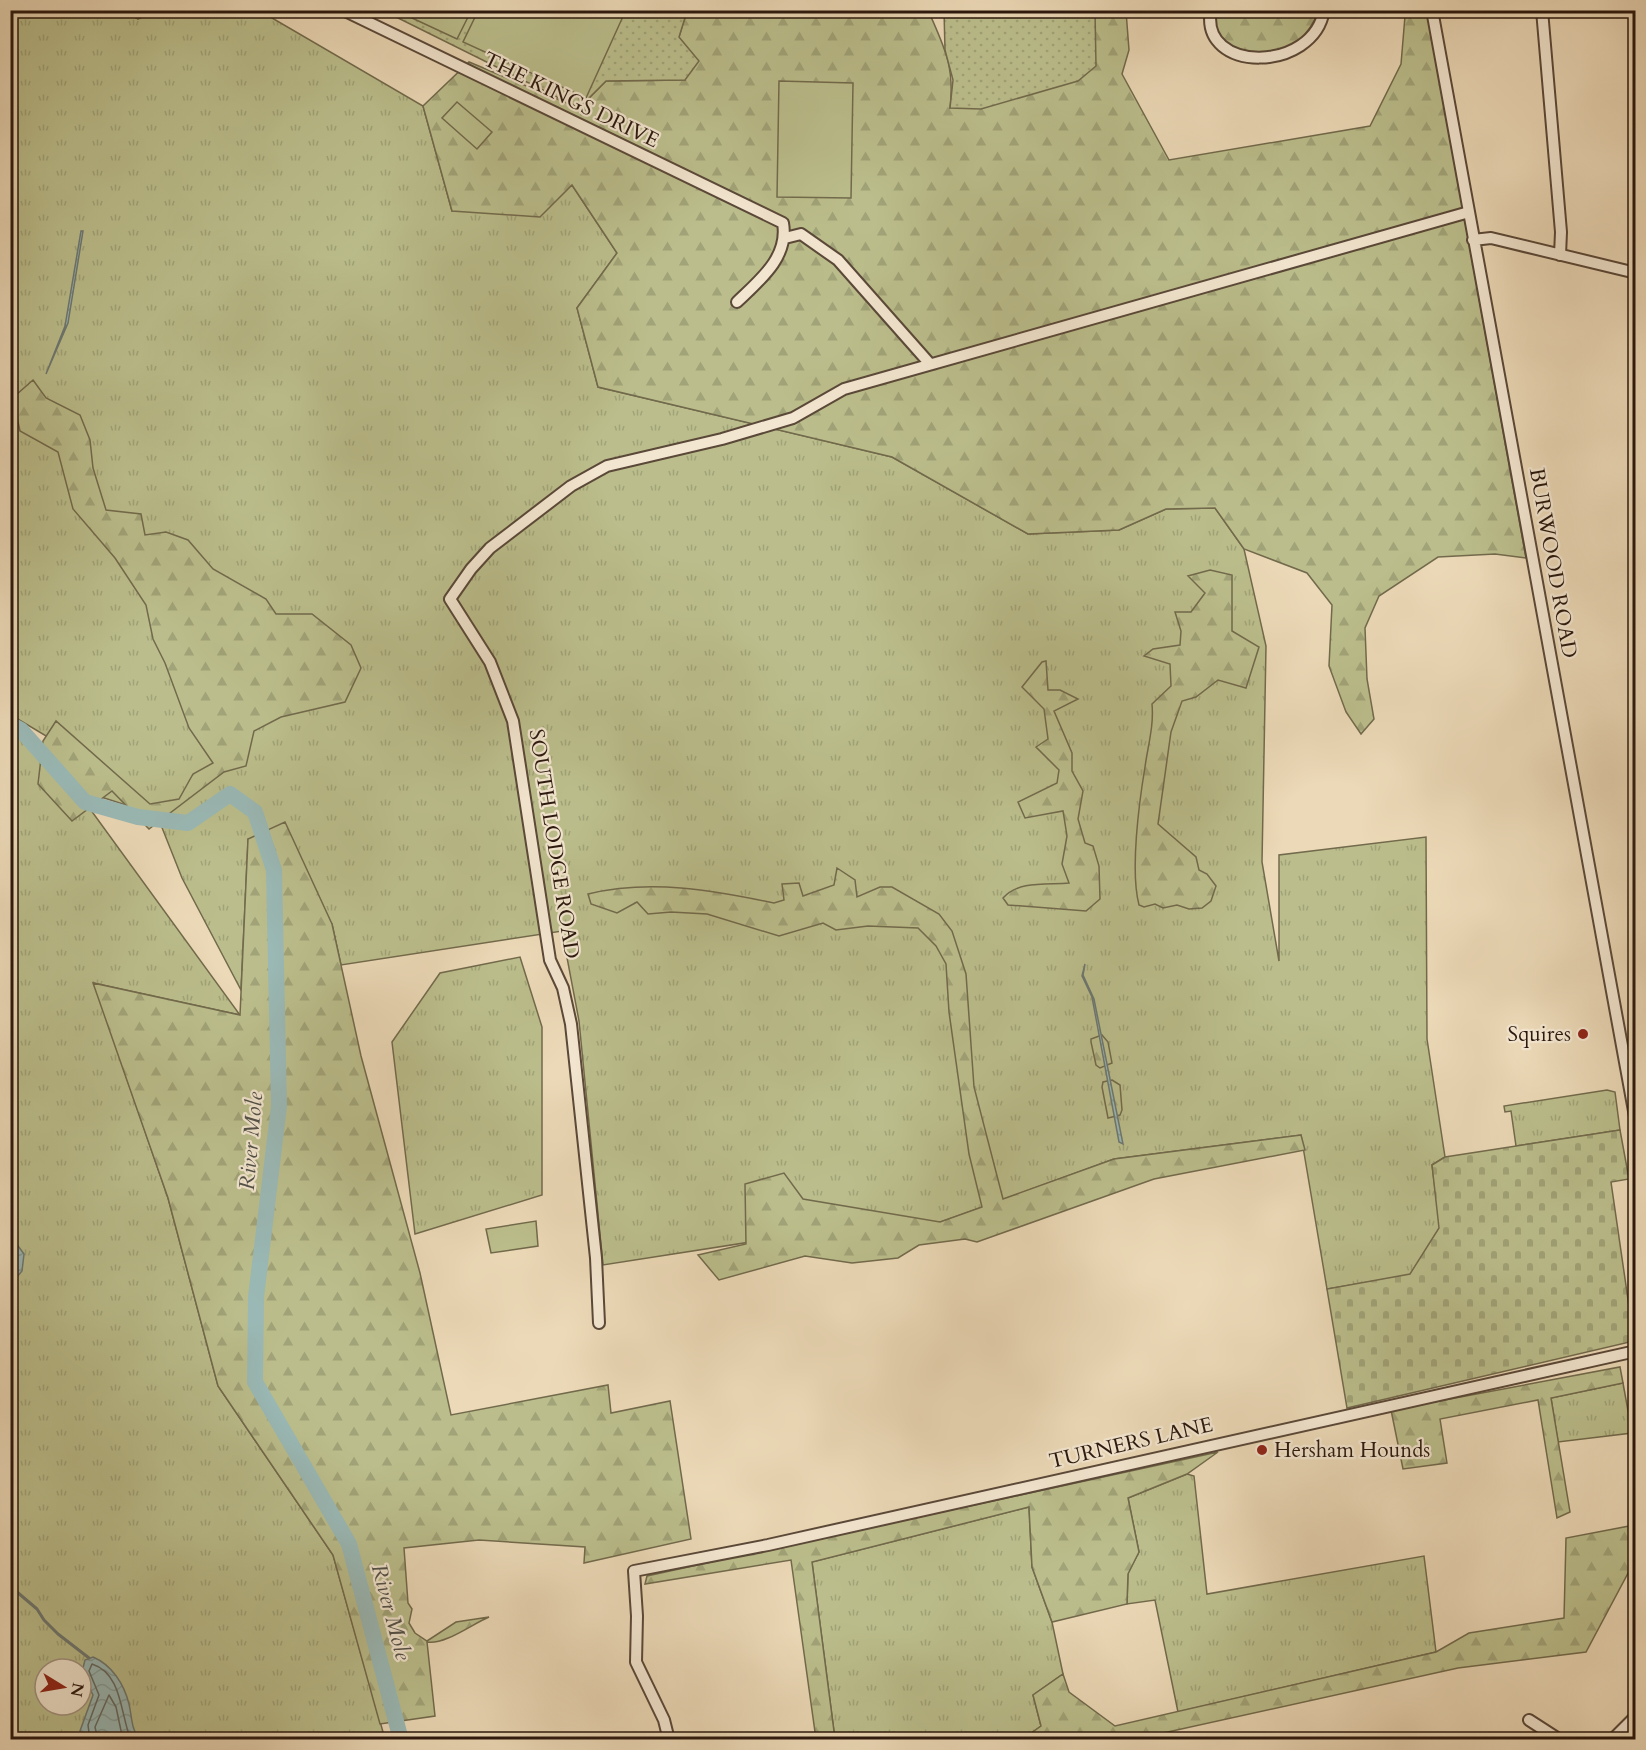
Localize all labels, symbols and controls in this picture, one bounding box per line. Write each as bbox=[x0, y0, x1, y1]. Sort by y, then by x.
street label: THE KINGS DRIVE bbox=[478, 45, 664, 155]
street label: BURWOOD ROAD bbox=[1522, 466, 1584, 660]
street label: SOUTH LODGE ROAD bbox=[522, 727, 586, 961]
place label: Squires bbox=[1508, 1020, 1571, 1049]
marker: Squires bbox=[1576, 1027, 1590, 1041]
water label: River Mole bbox=[232, 1090, 270, 1191]
street label: TURNERS LANE bbox=[1046, 1410, 1216, 1476]
place label: Hersham Hounds bbox=[1274, 1436, 1430, 1465]
marker: Hersham Hounds bbox=[1255, 1443, 1269, 1457]
water label: River Mole bbox=[364, 1561, 418, 1664]
north arrow bbox=[33, 1657, 93, 1717]
text: N bbox=[65, 1681, 89, 1699]

